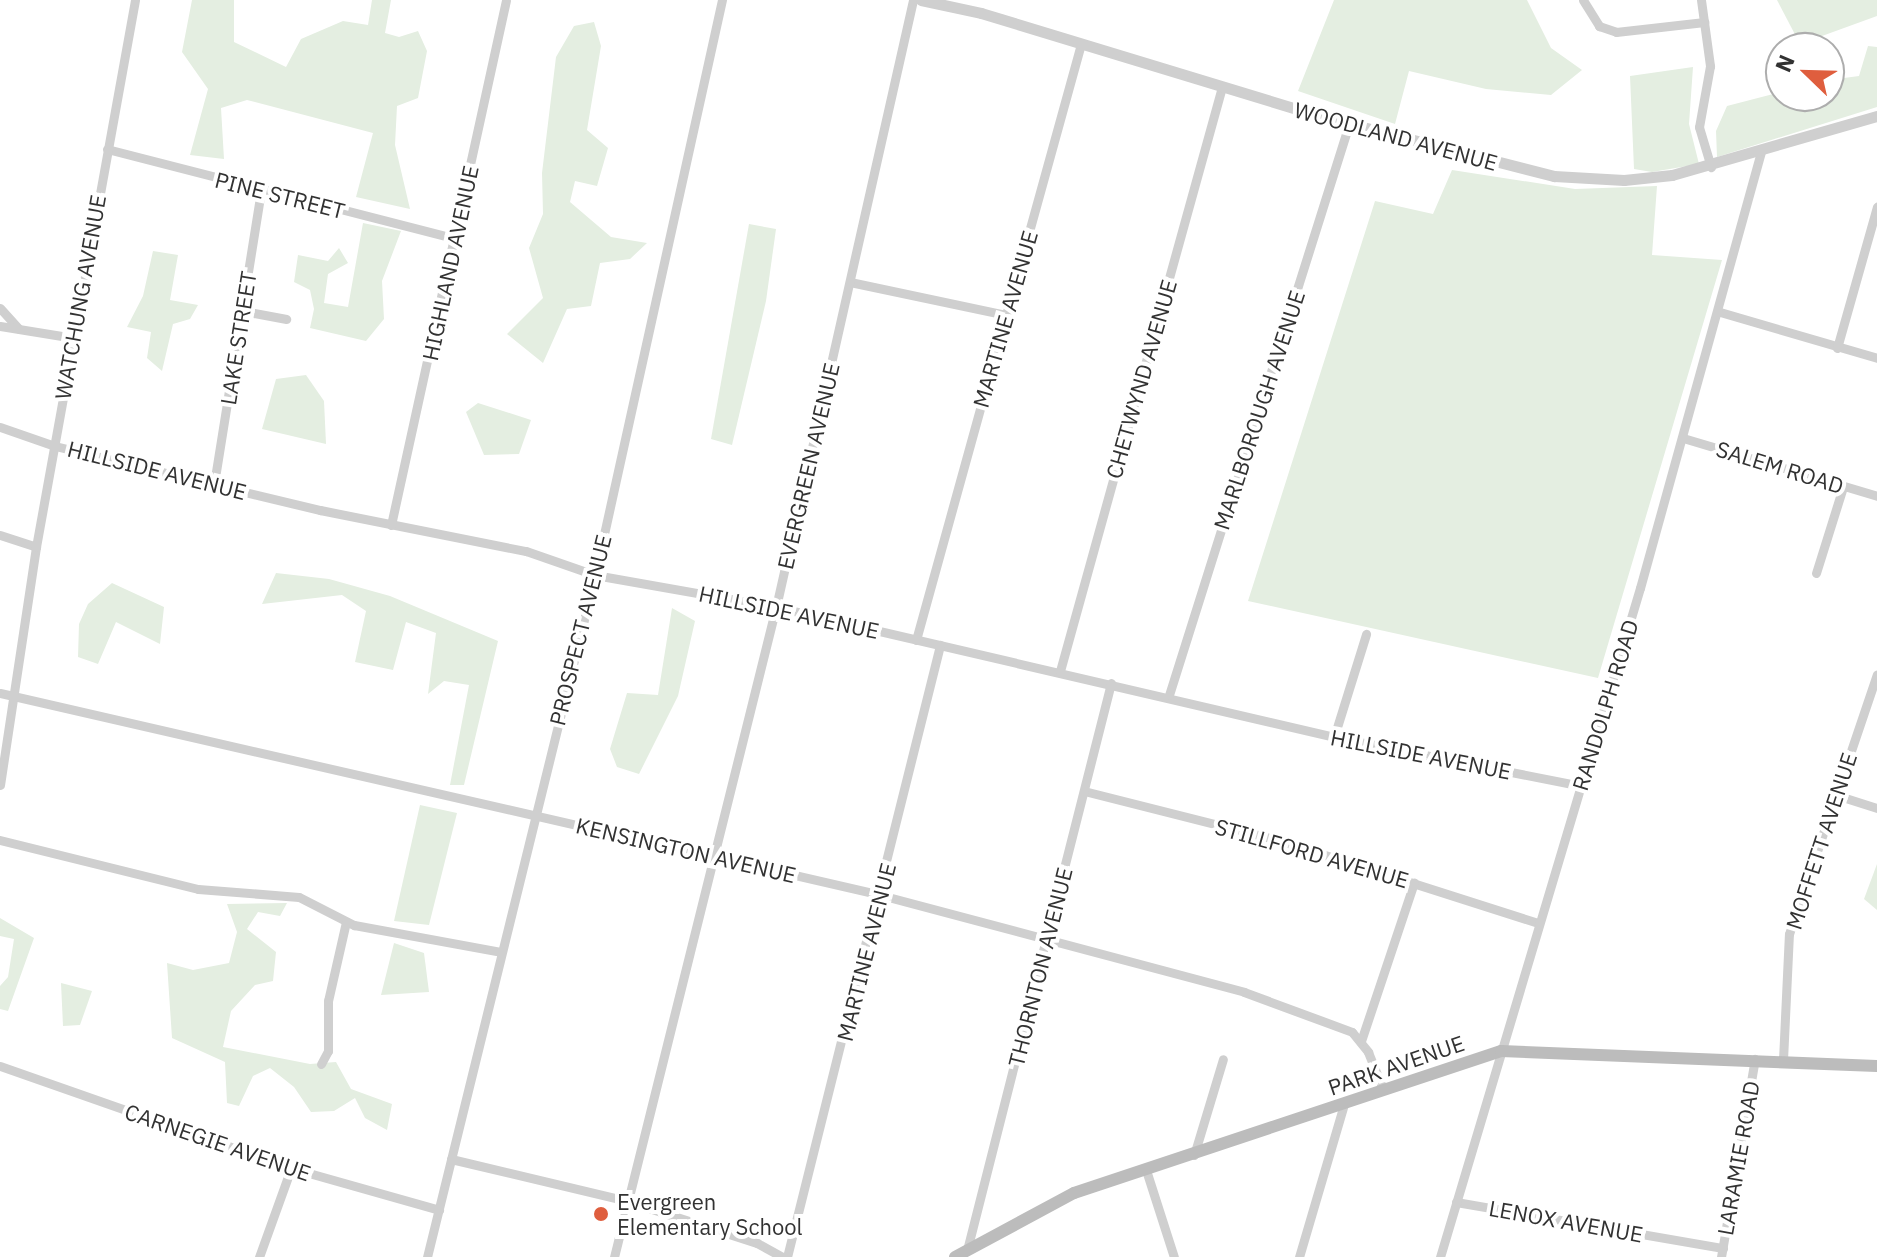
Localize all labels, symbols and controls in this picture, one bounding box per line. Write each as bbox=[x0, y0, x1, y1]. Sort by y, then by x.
north arrow bbox=[1765, 32, 1845, 112]
text: N bbox=[1768, 50, 1801, 76]
street label: WOODLAND AVENUE bbox=[1292, 96, 1500, 176]
street label: HIGHLAND AVENUE bbox=[416, 163, 484, 363]
street label: PINE STREET bbox=[212, 166, 348, 224]
street label: WATCHUNG AVENUE bbox=[49, 193, 111, 401]
street label: MARTINE AVENUE bbox=[967, 227, 1043, 411]
street label: LAKE STREET bbox=[214, 269, 262, 407]
street label: CHETWYND AVENUE bbox=[1100, 276, 1182, 482]
street label: MARLBOROUGH AVENUE bbox=[1208, 287, 1310, 533]
street label: EVERGREEN AVENUE bbox=[771, 360, 845, 572]
street label: HILLSIDE AVENUE bbox=[65, 435, 249, 505]
street label: SALEM ROAD bbox=[1713, 435, 1847, 499]
street label: PROSPECT AVENUE bbox=[543, 532, 617, 728]
street label: HILLSIDE AVENUE bbox=[697, 580, 881, 644]
street label: RANDOLPH ROAD bbox=[1566, 616, 1644, 794]
street label: HILLSIDE AVENUE bbox=[1328, 724, 1514, 784]
street label: MOFFETT AVENUE bbox=[1780, 749, 1862, 933]
street label: KENSINGTON AVENUE bbox=[573, 812, 799, 888]
street label: STILLFORD AVENUE bbox=[1212, 813, 1412, 893]
street label: MARTINE AVENUE bbox=[831, 860, 901, 1044]
street label: THORNTON AVENUE bbox=[1002, 865, 1078, 1069]
street label: PARK AVENUE bbox=[1324, 1029, 1468, 1101]
street label: LARAMIE ROAD bbox=[1711, 1079, 1765, 1237]
street label: CARNEGIE AVENUE bbox=[121, 1098, 315, 1186]
place label: Evergreen Elementary School bbox=[617, 1188, 803, 1240]
street label: LENOX AVENUE bbox=[1487, 1194, 1645, 1248]
marker: Evergreen Elementary School bbox=[592, 1205, 610, 1223]

